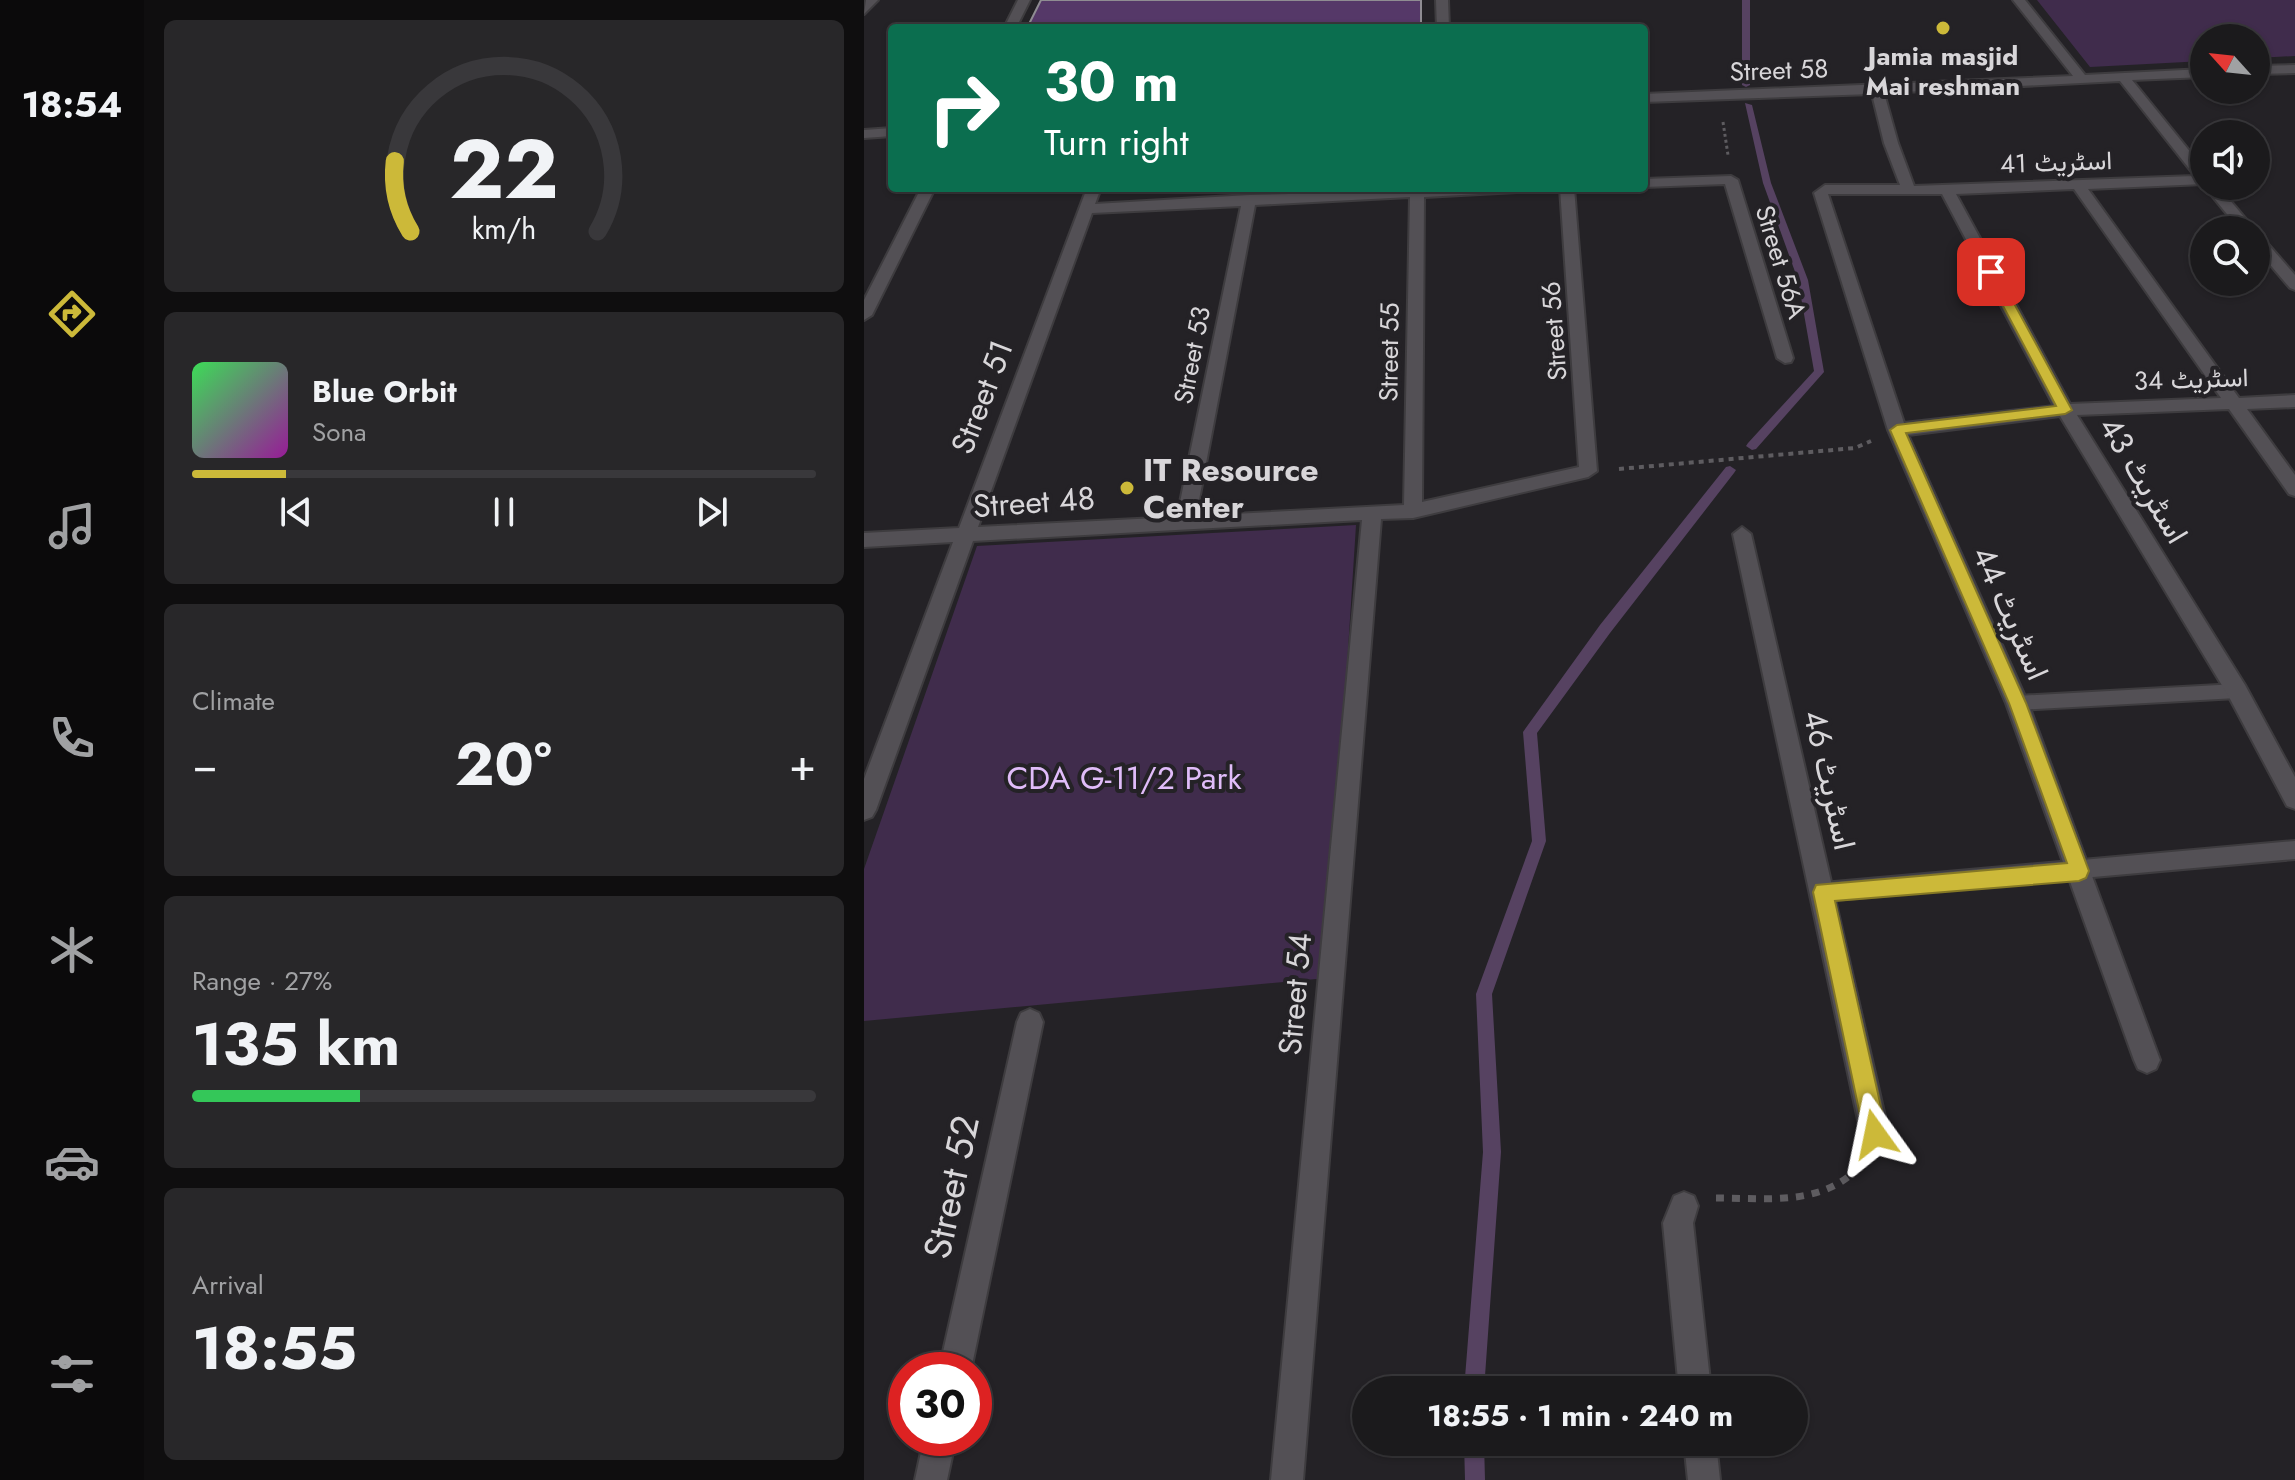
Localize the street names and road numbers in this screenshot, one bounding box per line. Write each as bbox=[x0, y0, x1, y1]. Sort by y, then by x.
street label: Street 58 bbox=[1729, 49, 1829, 91]
street label: اسٹریٹ 41 bbox=[1999, 141, 2113, 183]
street label: Street 56A bbox=[1746, 201, 1816, 324]
street label: Street 56 bbox=[1532, 280, 1576, 382]
street label: Street 55 bbox=[1369, 302, 1409, 402]
street label: Street 53 bbox=[1164, 303, 1220, 407]
street label: Street 51 bbox=[939, 333, 1025, 461]
street label: اسٹریٹ 34 bbox=[2133, 358, 2249, 400]
street label: اسٹریٹ 43 bbox=[2088, 408, 2200, 552]
street label: Street 48 bbox=[971, 475, 1097, 529]
street label: اسٹریٹ 44 bbox=[1961, 539, 2061, 687]
street label: اسٹریٹ 46 bbox=[1792, 706, 1868, 854]
street label: Street 54 bbox=[1267, 931, 1323, 1057]
street label: Street 52 bbox=[909, 1110, 993, 1264]

